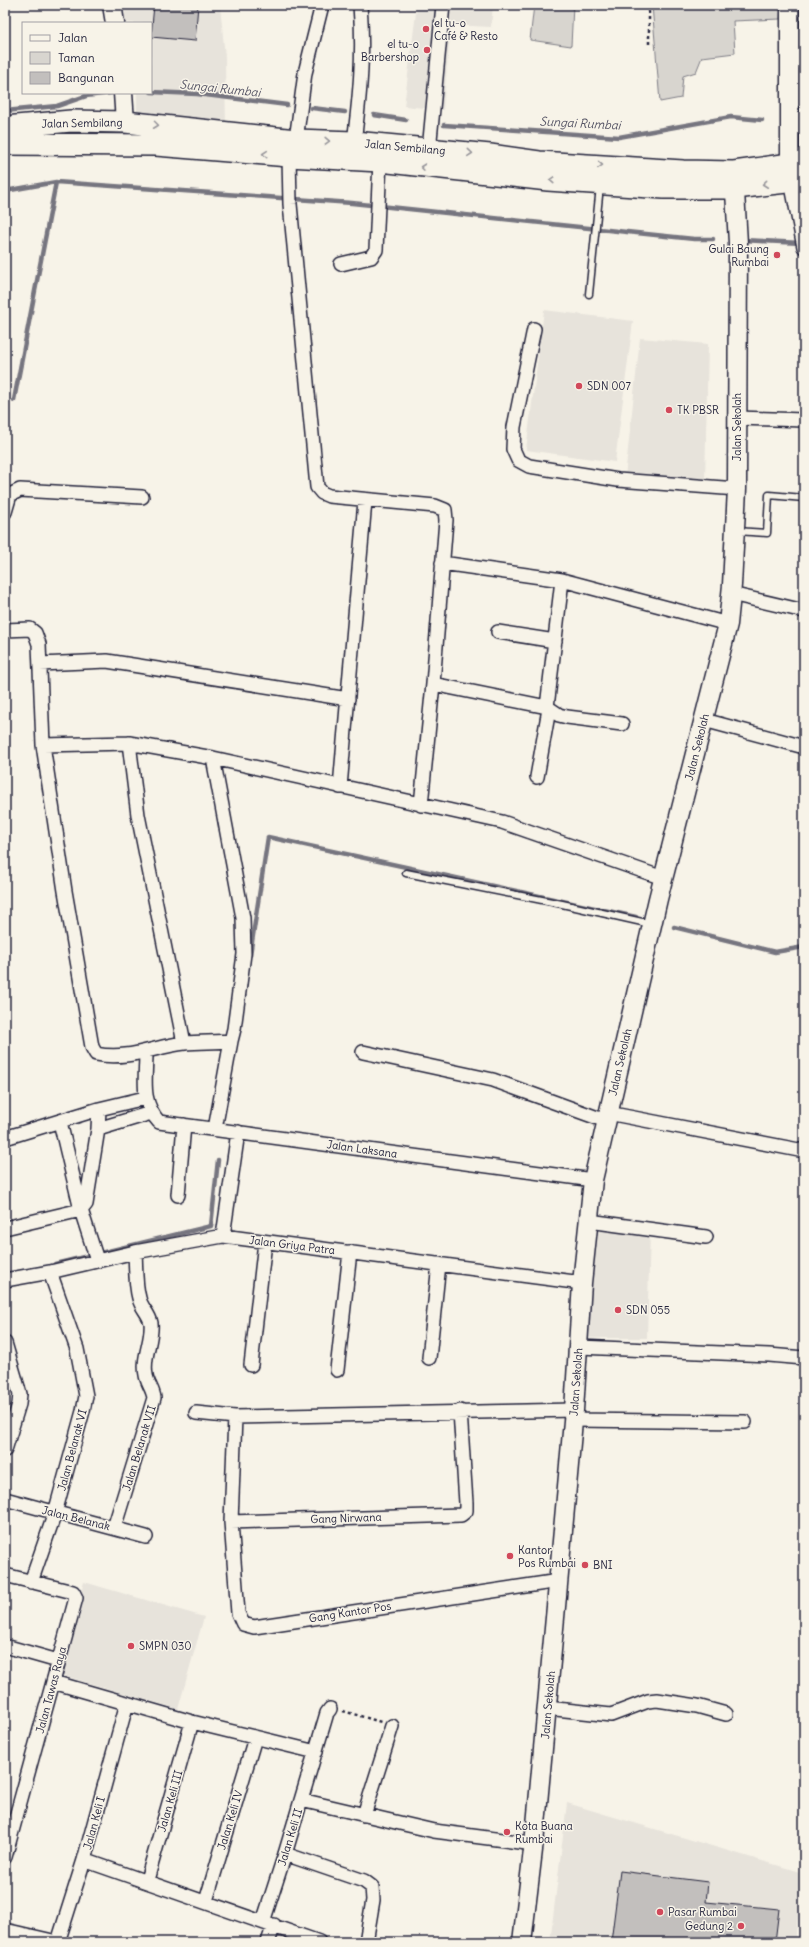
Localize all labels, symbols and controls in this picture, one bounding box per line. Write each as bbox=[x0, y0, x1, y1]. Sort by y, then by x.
place label: el tu-o Café & Resto bbox=[434, 16, 498, 43]
legend bbox=[22, 22, 152, 94]
marker: el tu-o Café & Resto bbox=[421, 24, 431, 34]
text: Jalan bbox=[58, 30, 87, 45]
place label: el tu-o Barbershop bbox=[361, 37, 419, 64]
marker: el tu-o Barbershop bbox=[422, 45, 432, 55]
text: Taman bbox=[58, 50, 95, 65]
text: Bangunan bbox=[58, 70, 114, 85]
water label: Sungai Rumbai bbox=[179, 76, 262, 100]
water label: Sungai Rumbai bbox=[539, 113, 622, 133]
street label: Jalan Sembilang bbox=[41, 115, 123, 131]
one-way arrow bbox=[153, 120, 159, 129]
street label: Jalan Sembilang bbox=[364, 136, 446, 158]
one-way arrow bbox=[324, 137, 330, 146]
one-way arrow bbox=[467, 149, 473, 158]
one-way arrow bbox=[262, 150, 268, 159]
one-way arrow bbox=[597, 161, 603, 169]
one-way arrow bbox=[420, 162, 426, 171]
one-way arrow bbox=[549, 176, 555, 185]
one-way arrow bbox=[762, 179, 768, 188]
place label: Gulai Baung Rumbai bbox=[708, 242, 769, 269]
marker: Gulai Baung Rumbai bbox=[772, 250, 782, 260]
place label: SDN 007 bbox=[587, 379, 631, 393]
marker: SDN 007 bbox=[574, 381, 584, 391]
street label: Jalan Sekolah bbox=[730, 393, 744, 461]
place label: TK PBSR bbox=[677, 403, 719, 417]
marker: TK PBSR bbox=[664, 405, 674, 415]
street label: Jalan Sekolah bbox=[682, 712, 712, 782]
street label: Jalan Sekolah bbox=[605, 1027, 635, 1097]
street label: Jalan Laksana bbox=[326, 1137, 398, 1161]
street label: Jalan Griya Patra bbox=[248, 1233, 336, 1257]
place label: SDN 055 bbox=[626, 1303, 670, 1317]
marker: SDN 055 bbox=[613, 1305, 623, 1315]
street label: Jalan Sekolah bbox=[567, 1347, 585, 1417]
street label: Jalan Belanak VII bbox=[119, 1403, 159, 1493]
street label: Jalan Belanak VI bbox=[54, 1407, 90, 1492]
street label: Jalan Belanak bbox=[40, 1503, 112, 1533]
street label: Gang Nirwana bbox=[310, 1510, 382, 1526]
place label: Kantor Pos Rumbai bbox=[518, 1543, 576, 1570]
marker: Kantor Pos Rumbai bbox=[505, 1551, 515, 1561]
place label: BNI bbox=[593, 1558, 613, 1572]
marker: BNI bbox=[580, 1560, 590, 1570]
street label: Gang Kantor Pos bbox=[308, 1599, 392, 1625]
place label: SMPN 030 bbox=[139, 1639, 192, 1653]
marker: SMPN 030 bbox=[126, 1641, 136, 1651]
street label: Jalan Tawas Raya bbox=[33, 1645, 69, 1735]
street label: Jalan Sekolah bbox=[538, 1670, 558, 1740]
street label: Jalan Keli III bbox=[154, 1768, 186, 1834]
street label: Jalan Keli IV bbox=[214, 1789, 246, 1851]
street label: Jalan Keli I bbox=[80, 1795, 108, 1851]
street label: Jalan Keli II bbox=[275, 1806, 305, 1867]
place label: Kota Buana Rumbai bbox=[515, 1819, 573, 1846]
marker: Kota Buana Rumbai bbox=[502, 1827, 512, 1837]
place label: Pasar Rumbai bbox=[668, 1905, 737, 1919]
marker: Pasar Rumbai bbox=[655, 1907, 665, 1917]
place label: Gedung 2 bbox=[685, 1919, 733, 1933]
marker: Gedung 2 bbox=[736, 1921, 746, 1931]

